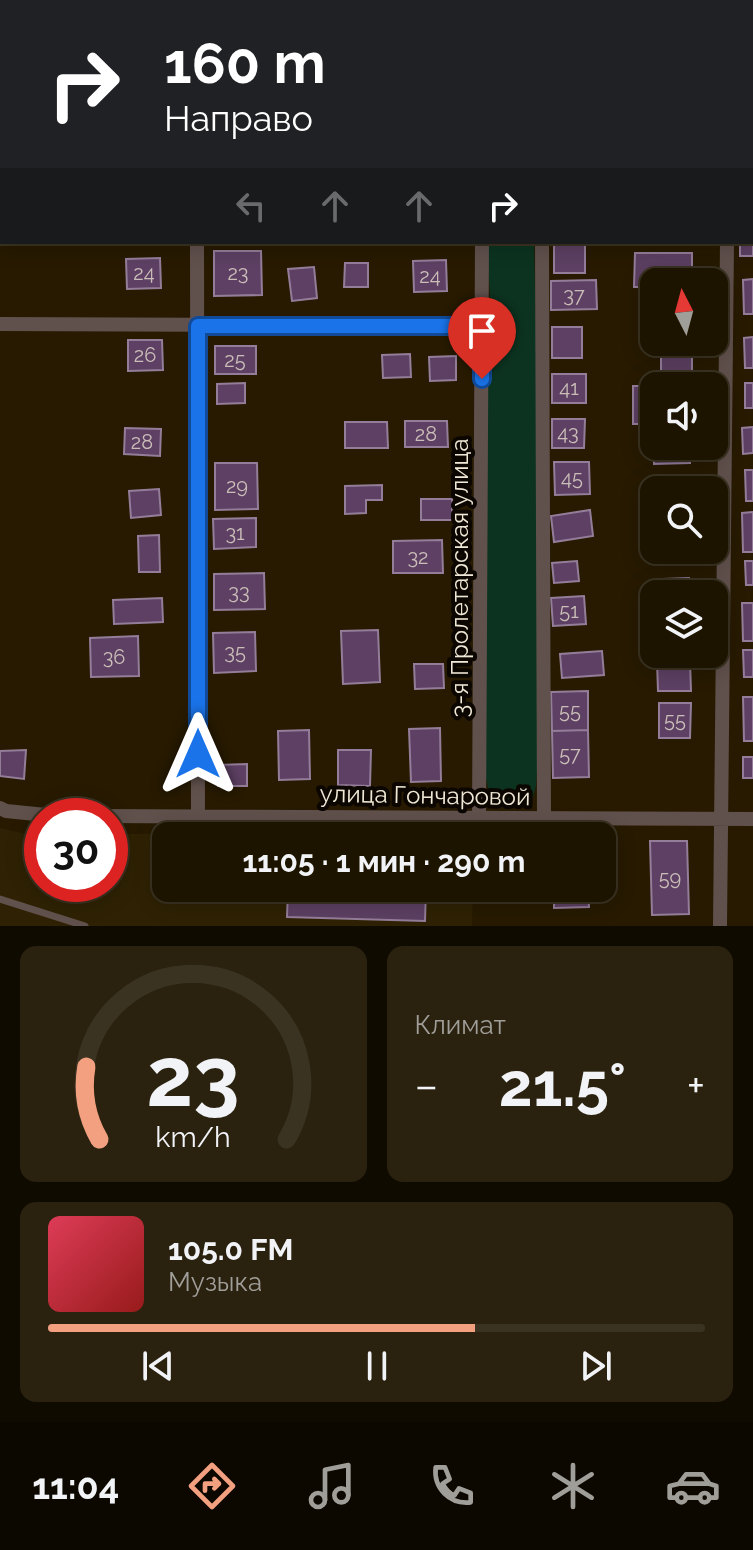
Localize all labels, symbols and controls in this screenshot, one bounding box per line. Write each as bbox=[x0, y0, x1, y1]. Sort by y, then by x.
text: 160 m bbox=[164, 30, 326, 96]
icon: right bbox=[32, 32, 136, 136]
text: Направо bbox=[164, 97, 313, 139]
icon: left bbox=[229, 184, 273, 228]
icon: ahead bbox=[313, 184, 357, 228]
icon: ahead bbox=[397, 184, 441, 228]
icon: right bbox=[481, 184, 525, 228]
house number: 24 bbox=[133, 261, 155, 285]
house number: 23 bbox=[227, 261, 249, 285]
house number: 24 bbox=[419, 264, 441, 288]
north arrow bbox=[640, 268, 728, 356]
map controls bbox=[640, 268, 728, 668]
house number: 37 bbox=[563, 283, 585, 307]
pin bbox=[448, 297, 516, 379]
icon: arrive bbox=[460, 309, 504, 353]
house number: 26 bbox=[134, 343, 156, 367]
house number: 25 bbox=[224, 348, 246, 372]
button: sound bbox=[640, 372, 728, 460]
house number: 41 bbox=[559, 376, 579, 400]
house number: 43 bbox=[557, 421, 579, 445]
house number: 28 bbox=[415, 422, 437, 446]
house number: 28 bbox=[131, 430, 153, 454]
street label: 3-я Пролетарская улица bbox=[445, 438, 474, 718]
house number: 45 bbox=[561, 466, 583, 490]
house number: 29 bbox=[226, 474, 248, 498]
button: search bbox=[640, 476, 728, 564]
house number: 31 bbox=[225, 521, 245, 545]
house number: 32 bbox=[407, 545, 429, 569]
house number: 33 bbox=[228, 580, 250, 604]
button: layers bbox=[640, 580, 728, 668]
house number: 51 bbox=[559, 599, 579, 623]
house number: 35 bbox=[224, 640, 246, 664]
house number: 36 bbox=[103, 645, 125, 669]
house number: 55 bbox=[559, 699, 581, 723]
house number: 55 bbox=[664, 708, 686, 732]
position arrow bbox=[156, 712, 240, 796]
house number: 57 bbox=[559, 742, 581, 766]
street label: улица Гончаровой bbox=[319, 779, 531, 811]
speed limit sign: 30 bbox=[24, 798, 128, 902]
text: 11:05 · 1 мин · 290 m bbox=[243, 844, 525, 879]
house number: 59 bbox=[659, 866, 681, 890]
text: Климат bbox=[415, 1010, 506, 1040]
text: 23 bbox=[147, 1028, 240, 1125]
text: 21.5° bbox=[499, 1050, 626, 1120]
text: − bbox=[415, 1060, 438, 1111]
text: + bbox=[687, 1060, 705, 1111]
text: km/h bbox=[156, 1120, 231, 1154]
text: 105.0 FM bbox=[168, 1232, 293, 1267]
text: Музыка bbox=[168, 1267, 262, 1297]
icon: previous bbox=[136, 1344, 180, 1388]
icon: pause bbox=[355, 1344, 399, 1388]
icon: next bbox=[574, 1344, 618, 1388]
icon: directions bbox=[184, 1458, 240, 1514]
icon: music bbox=[304, 1458, 360, 1514]
icon: phone bbox=[424, 1458, 480, 1514]
icon: climate bbox=[545, 1458, 601, 1514]
icon: car bbox=[665, 1458, 721, 1514]
text: 11:04 bbox=[32, 1465, 119, 1507]

